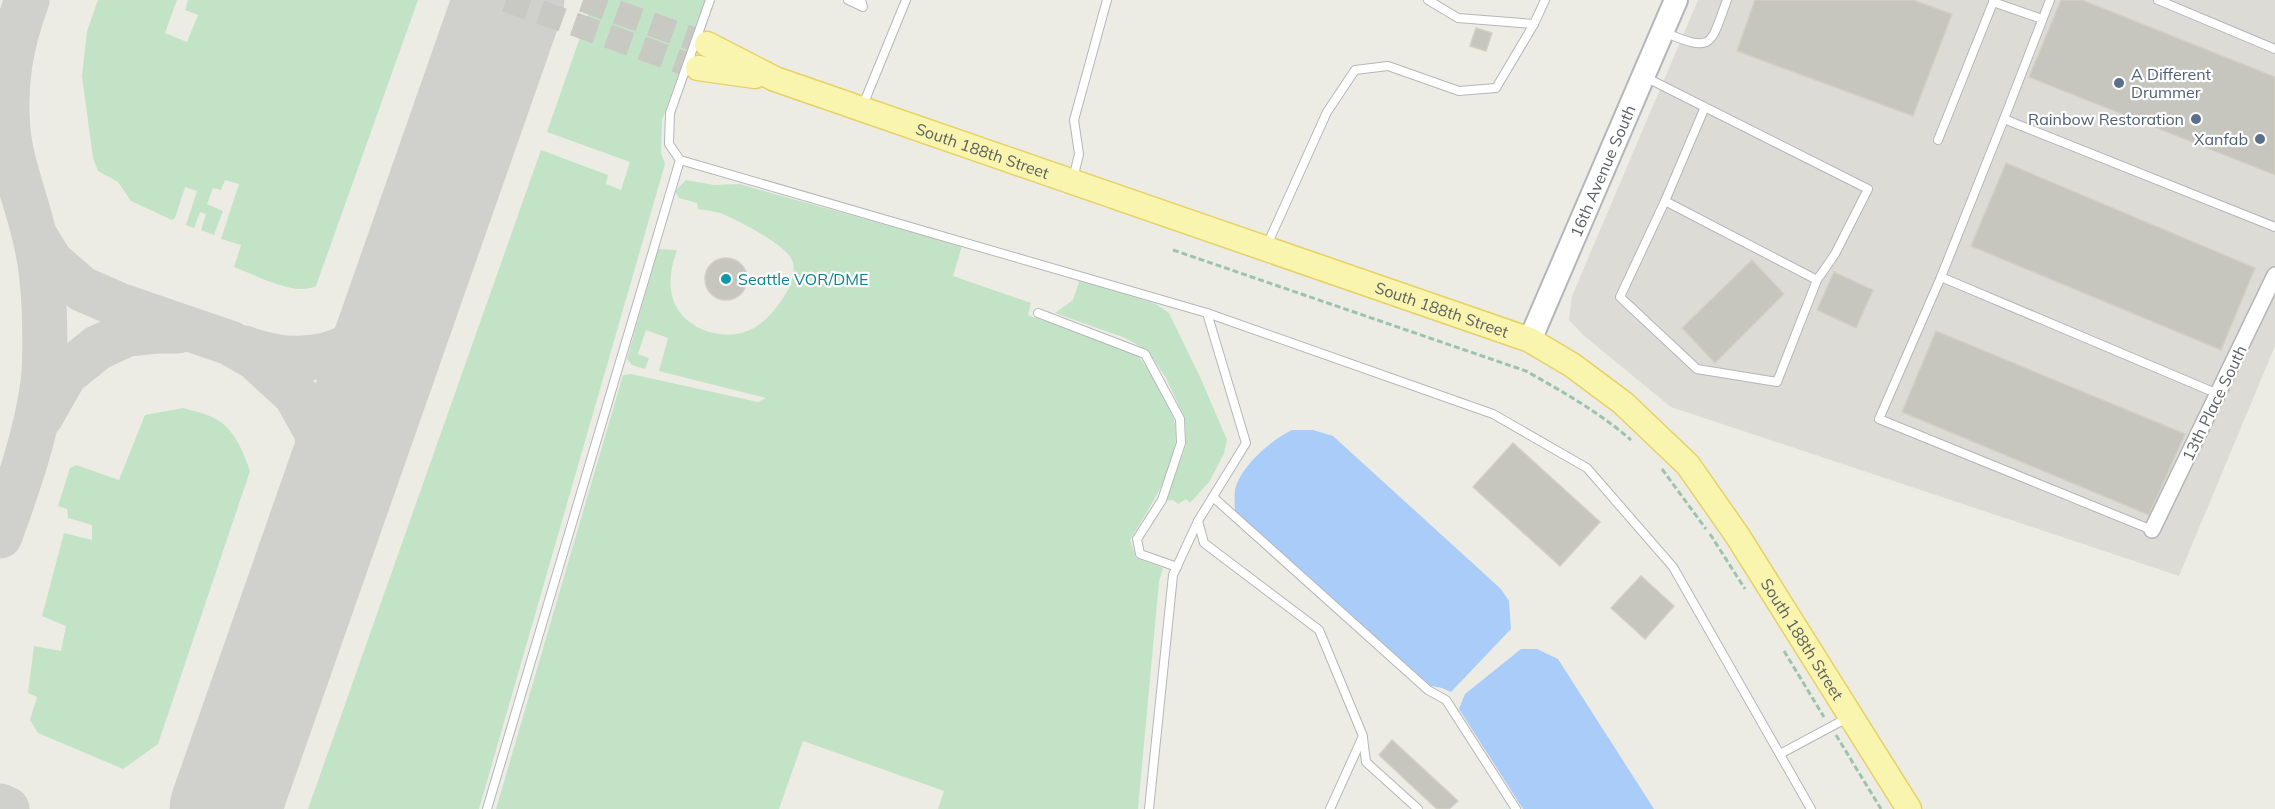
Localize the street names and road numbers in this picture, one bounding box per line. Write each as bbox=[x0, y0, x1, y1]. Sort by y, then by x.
street label: 16th Avenue South bbox=[1565, 102, 1640, 240]
street label: South 188th Street bbox=[913, 118, 1052, 183]
street label: South 188th Street bbox=[1372, 277, 1512, 342]
street label: 13th Place South bbox=[2177, 342, 2251, 464]
street label: South 188th Street bbox=[1757, 575, 1848, 704]

